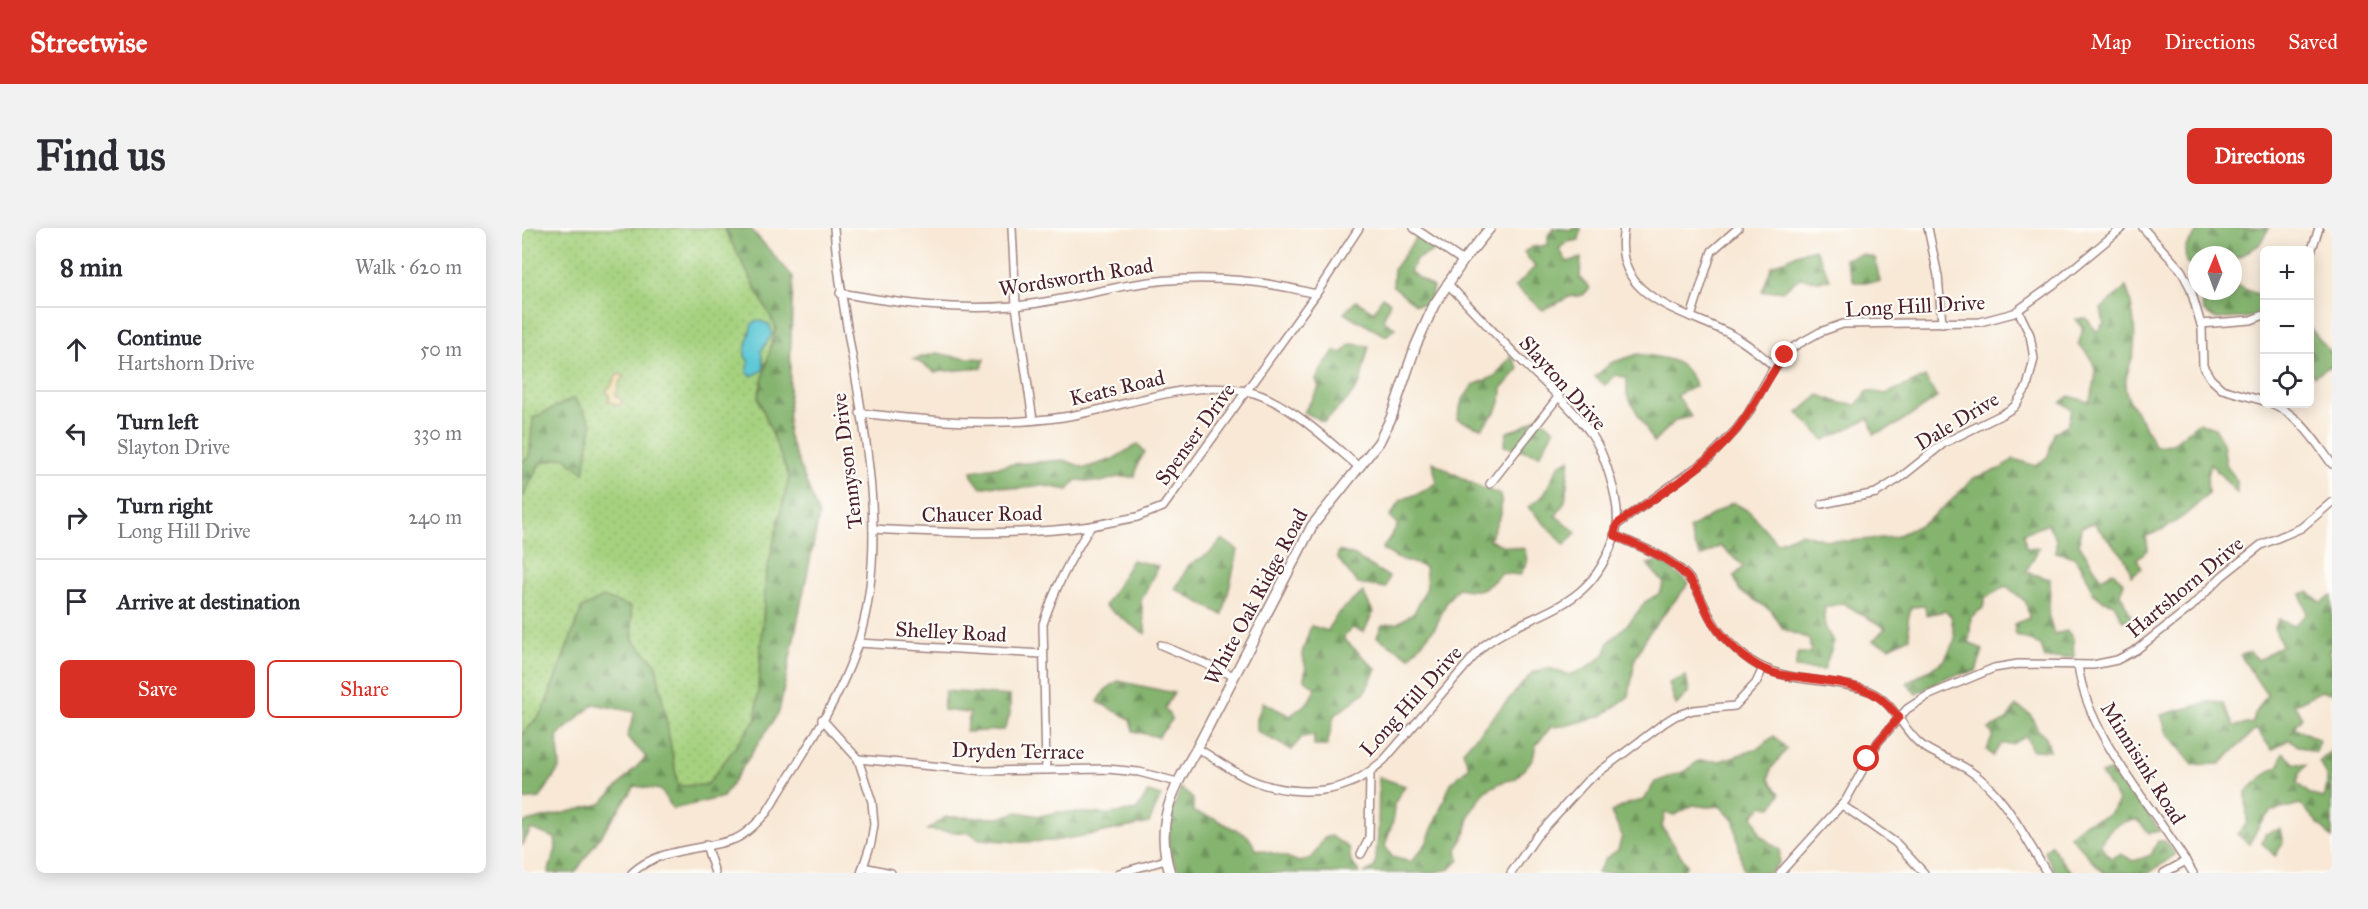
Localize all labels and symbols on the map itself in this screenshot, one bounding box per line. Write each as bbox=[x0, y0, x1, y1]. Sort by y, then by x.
north arrow bbox=[2188, 246, 2242, 300]
street label: Wordsworth Road bbox=[997, 252, 1156, 302]
street label: Long Hill Drive bbox=[1844, 289, 1986, 323]
street label: Slayton Drive bbox=[1514, 330, 1613, 436]
route end bbox=[1771, 341, 1797, 367]
street label: Keats Road bbox=[1067, 364, 1167, 412]
street label: Spenser Drive bbox=[1149, 378, 1241, 490]
street label: Dale Drive bbox=[1910, 386, 2004, 456]
street label: Tennyson Drive bbox=[826, 391, 868, 530]
street label: Chaucer Road bbox=[921, 500, 1043, 528]
street label: White Oak Ridge Road bbox=[1198, 504, 1314, 690]
street label: Hartshorn Drive bbox=[2121, 530, 2249, 643]
street label: Shelley Road bbox=[895, 616, 1008, 648]
street label: Long Hill Drive bbox=[1354, 640, 1468, 762]
street label: Minnisink Road bbox=[2095, 697, 2191, 830]
street label: Dryden Terrace bbox=[951, 737, 1085, 765]
route start bbox=[1853, 745, 1879, 771]

